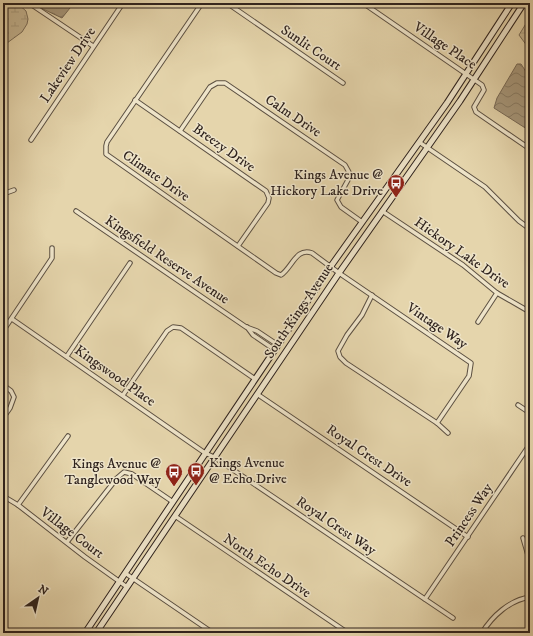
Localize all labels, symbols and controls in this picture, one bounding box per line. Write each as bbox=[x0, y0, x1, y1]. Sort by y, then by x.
street label: Village Place bbox=[409, 18, 480, 74]
street label: Sunlit Court bbox=[277, 21, 345, 75]
street label: Lakeview Drive bbox=[36, 24, 100, 106]
street label: Calm Drive bbox=[261, 91, 325, 142]
street label: Breezy Drive bbox=[189, 120, 259, 176]
street label: Climate Drive bbox=[119, 146, 193, 206]
place label: Kings Avenue @ Hickory Lake Drive bbox=[270, 166, 383, 200]
bus stop icon: Kings Avenue @ Hickory Lake Drive bbox=[386, 173, 406, 198]
street label: Kingsfield Reserve Avenue bbox=[101, 212, 233, 308]
street label: Hickory Lake Drive bbox=[411, 213, 513, 293]
street label: South Kings Avenue bbox=[260, 260, 338, 362]
street label: Vintage Way bbox=[402, 298, 471, 353]
street label: Kingswood Place bbox=[71, 341, 159, 411]
street label: Royal Crest Drive bbox=[323, 421, 415, 491]
place label: Kings Avenue @ Echo Drive bbox=[209, 454, 287, 488]
place label: Kings Avenue @ Tanglewood Way bbox=[65, 455, 161, 489]
bus stop icon: Kings Avenue @ Echo Drive bbox=[186, 461, 206, 486]
bus stop icon: Kings Avenue @ Tanglewood Way bbox=[164, 462, 184, 487]
street label: Princess Way bbox=[441, 479, 497, 550]
street label: Royal Crest Way bbox=[293, 493, 380, 560]
street label: Village Court bbox=[36, 503, 108, 563]
street label: North Echo Drive bbox=[220, 530, 315, 602]
north arrow bbox=[18, 578, 58, 618]
text: N bbox=[35, 582, 51, 599]

